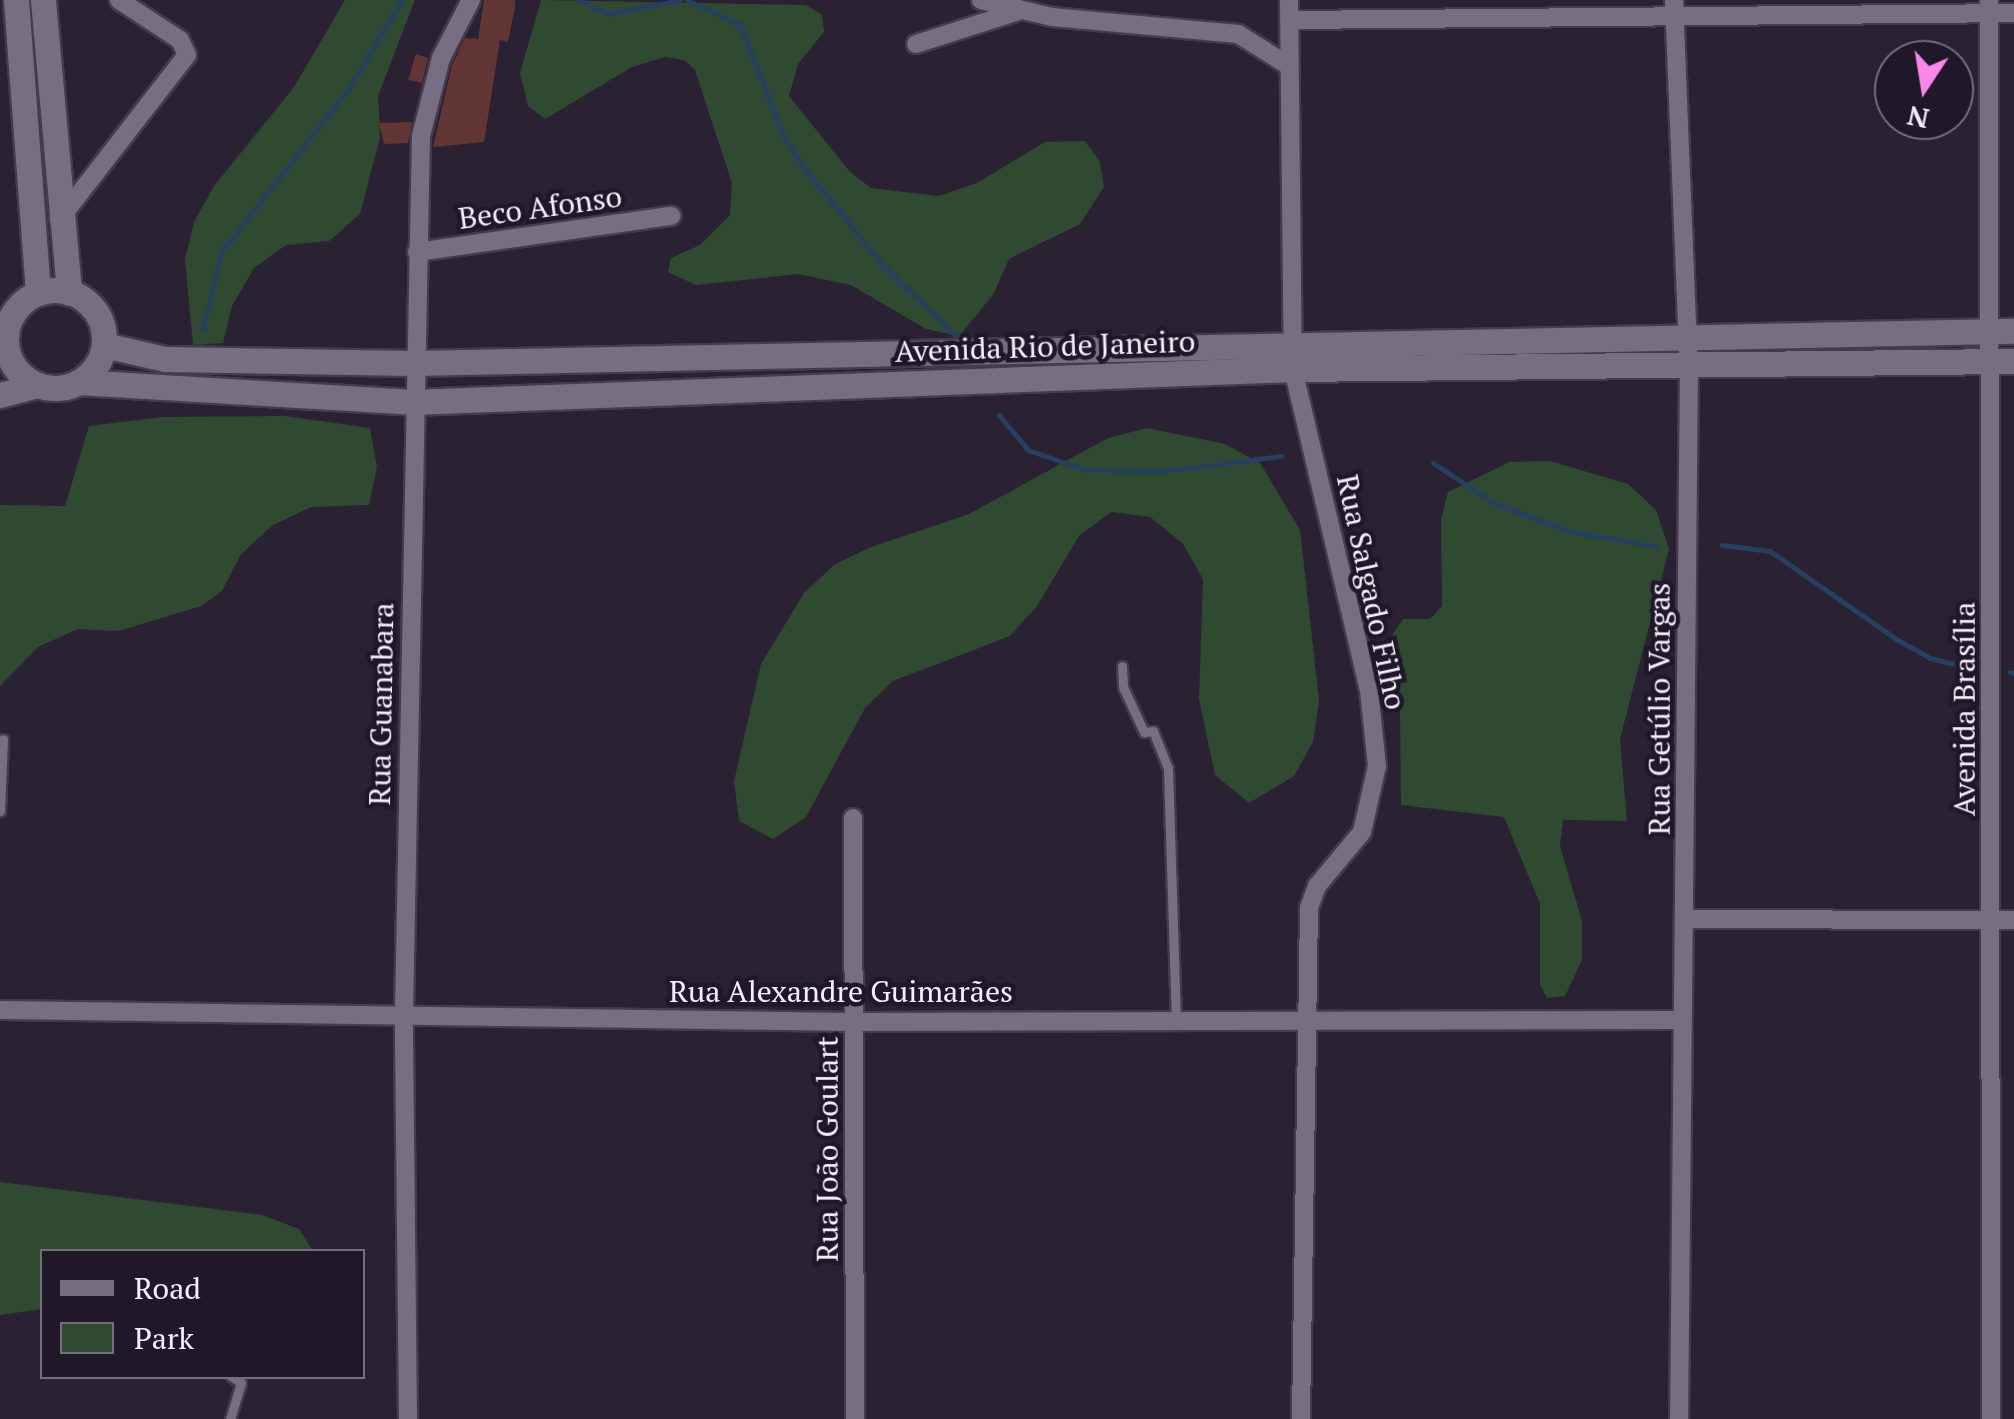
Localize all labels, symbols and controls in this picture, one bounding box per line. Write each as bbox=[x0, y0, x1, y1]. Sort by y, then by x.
north arrow bbox=[1874, 40, 1974, 140]
text: N bbox=[1904, 98, 1932, 138]
street label: Beco Afonso bbox=[456, 178, 624, 236]
street label: Avenida Rio de Janeiro bbox=[894, 323, 1196, 369]
street label: Rua Salgado Filho bbox=[1330, 471, 1414, 713]
street label: Rua Getúlio Vargas bbox=[1641, 582, 1677, 836]
street label: Rua Guanabara bbox=[361, 602, 401, 806]
street label: Avenida Brasília bbox=[1946, 602, 1982, 816]
street label: Rua Alexandre Guimarães bbox=[669, 973, 1013, 1009]
street label: Rua João Goulart bbox=[809, 1036, 845, 1262]
legend bbox=[40, 1249, 365, 1379]
text: Road bbox=[134, 1268, 201, 1308]
text: Park bbox=[134, 1318, 194, 1358]

